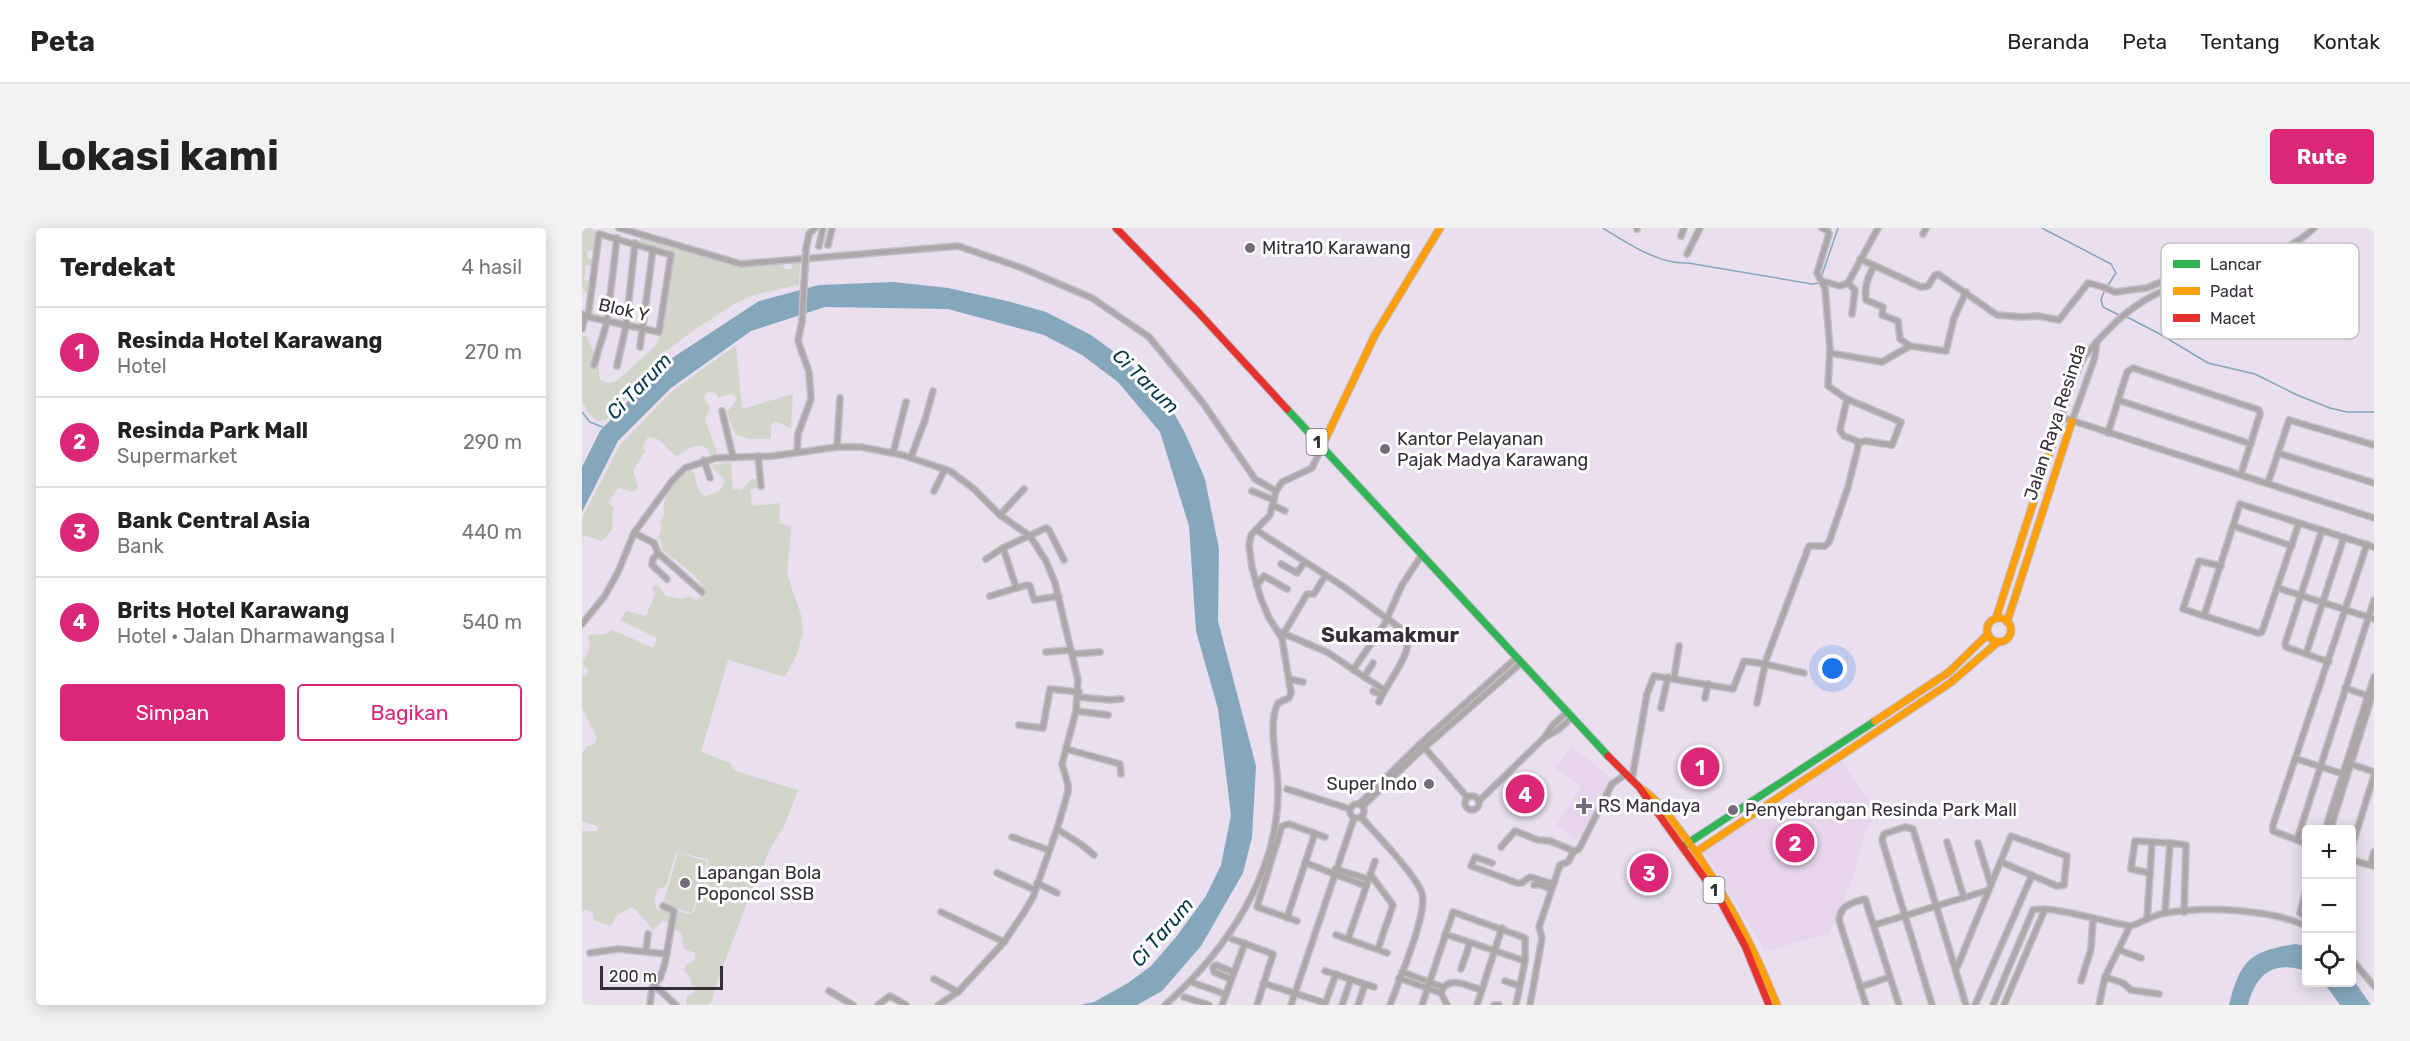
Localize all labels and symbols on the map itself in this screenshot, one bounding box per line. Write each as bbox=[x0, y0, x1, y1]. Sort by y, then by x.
place label: Mitra10 Karawang bbox=[1262, 237, 1411, 259]
marker: Mitra10 Karawang bbox=[1243, 241, 1257, 255]
legend bbox=[2161, 243, 2359, 339]
text: Lancar bbox=[2210, 255, 2261, 274]
text: Padat bbox=[2210, 282, 2253, 301]
street label: Blok Y bbox=[596, 294, 652, 327]
text: Macet bbox=[2210, 309, 2256, 328]
street label: Jalan Raya Resinda bbox=[2019, 341, 2091, 503]
water label: Ci Tarum bbox=[1108, 343, 1184, 419]
water label: Ci Tarum bbox=[601, 348, 677, 424]
place label: Kantor Pelayanan Pajak Madya Karawang bbox=[1397, 428, 1588, 471]
road number: 1 bbox=[1306, 429, 1328, 455]
marker: Kantor Pelayanan Pajak Madya Karawang bbox=[1378, 442, 1392, 456]
district label: Sukamakmur bbox=[1321, 622, 1459, 647]
your location bbox=[1818, 654, 1847, 683]
pin: 1 bbox=[1680, 744, 1720, 790]
pin: 4 bbox=[1506, 772, 1544, 816]
place label: Super Indo bbox=[1326, 773, 1417, 795]
marker: Super Indo bbox=[1422, 777, 1436, 791]
place label: RS Mandaya bbox=[1598, 795, 1701, 817]
marker: RS Mandaya bbox=[1575, 797, 1593, 815]
place label: Penyebrangan Resinda Park Mall bbox=[1745, 799, 2017, 821]
marker: Penyebrangan Resinda Park Mall bbox=[1726, 803, 1740, 817]
pin: 2 bbox=[1776, 820, 1814, 866]
pin: 3 bbox=[1630, 850, 1668, 896]
place label: Lapangan Bola Poponcol SSB bbox=[697, 862, 821, 905]
marker: Lapangan Bola Poponcol SSB bbox=[678, 876, 692, 890]
road number: 1 bbox=[1704, 877, 1724, 903]
water label: Ci Tarum bbox=[1126, 893, 1198, 971]
scale bar bbox=[600, 963, 723, 990]

